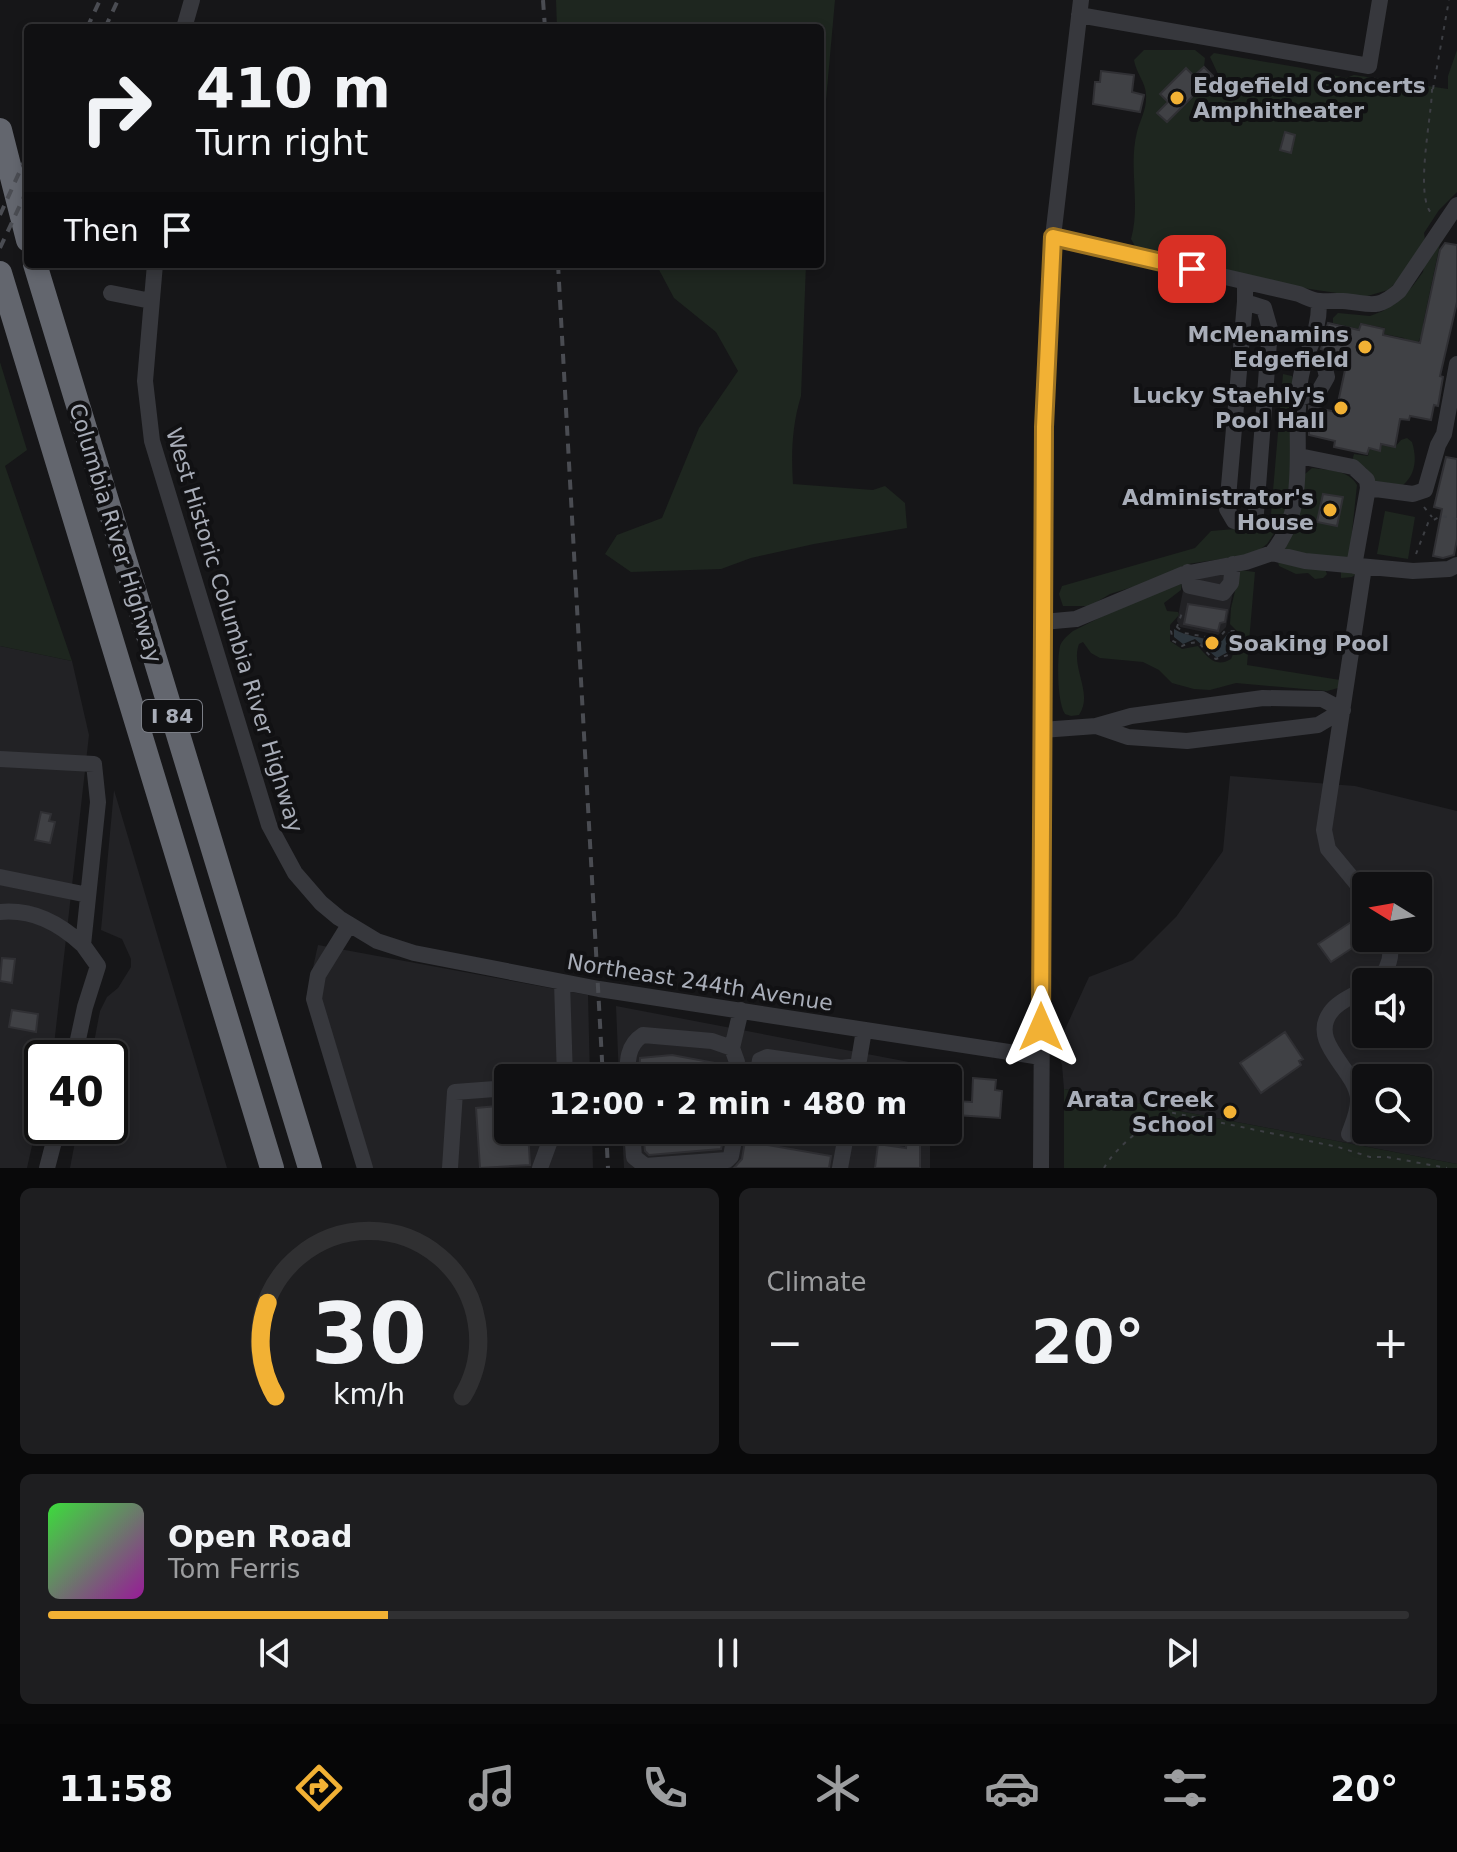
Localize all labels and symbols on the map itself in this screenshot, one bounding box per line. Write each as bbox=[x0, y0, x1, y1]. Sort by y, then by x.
place label: Edgefield Concerts Amphitheater bbox=[1193, 73, 1426, 123]
marker: Edgefield Concerts Amphitheater bbox=[1168, 89, 1186, 107]
pin bbox=[1158, 235, 1226, 303]
place label: McMenamins Edgefield bbox=[1188, 322, 1349, 372]
marker: McMenamins Edgefield bbox=[1356, 338, 1374, 356]
place label: Lucky Staehly's Pool Hall bbox=[1132, 383, 1325, 433]
marker: Lucky Staehly's Pool Hall bbox=[1332, 399, 1350, 417]
street label: Columbia River Highway bbox=[64, 400, 167, 666]
street label: West Historic Columbia River Highway bbox=[161, 425, 308, 835]
place label: Administrator's House bbox=[1122, 485, 1314, 535]
marker: Administrator's House bbox=[1321, 501, 1339, 519]
place label: Soaking Pool bbox=[1228, 631, 1389, 656]
marker: Soaking Pool bbox=[1203, 634, 1221, 652]
road number: I 84 bbox=[142, 700, 202, 732]
north arrow bbox=[1352, 872, 1432, 952]
street label: Northeast 244th Avenue bbox=[565, 949, 835, 1016]
position arrow bbox=[999, 985, 1083, 1069]
speed limit sign: 40 bbox=[24, 1040, 128, 1144]
place label: Arata Creek School bbox=[1067, 1087, 1215, 1137]
marker: Arata Creek School bbox=[1221, 1103, 1239, 1121]

